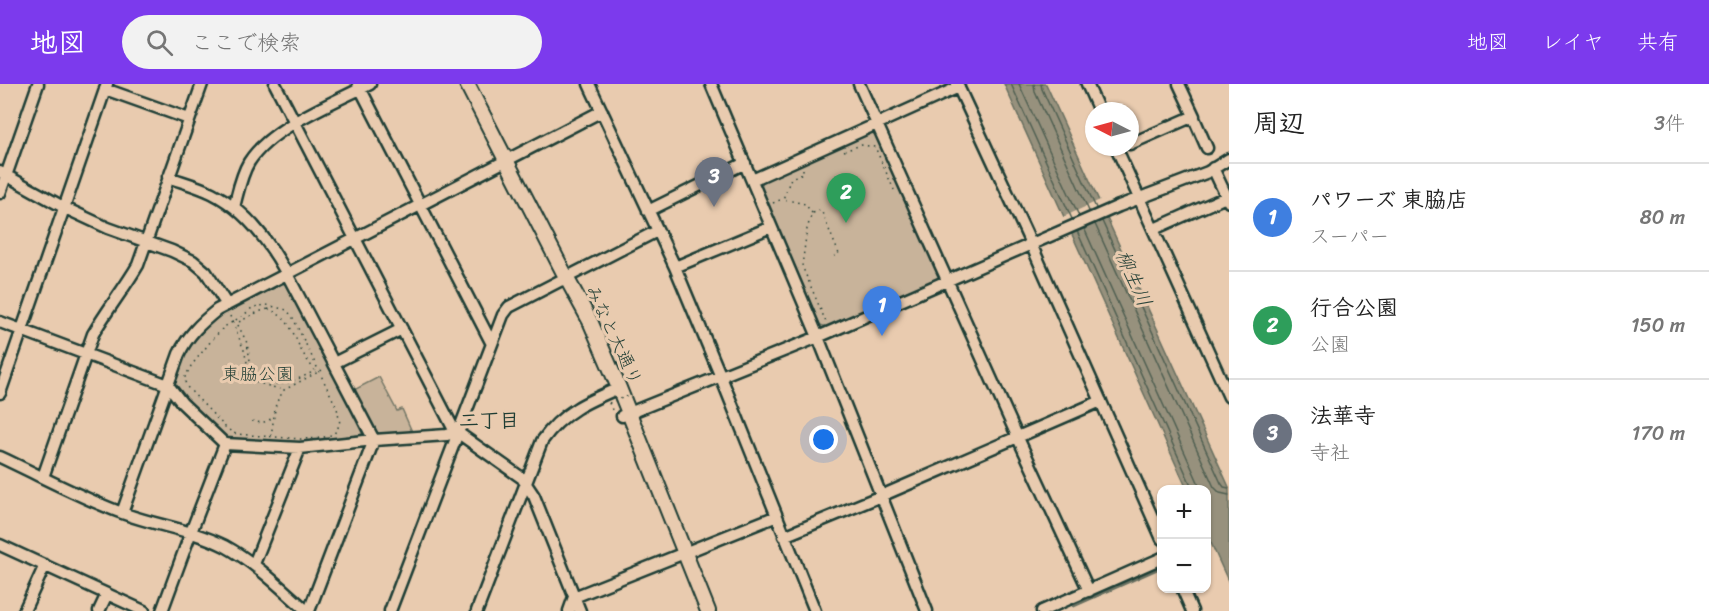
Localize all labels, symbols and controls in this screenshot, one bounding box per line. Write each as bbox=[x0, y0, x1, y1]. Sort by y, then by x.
search box bbox=[122, 15, 542, 69]
text: 地図 bbox=[30, 18, 86, 67]
text: ここで検索 bbox=[191, 23, 301, 62]
text: 地図 bbox=[1467, 23, 1509, 61]
text: レイヤ bbox=[1542, 23, 1604, 61]
text: 共有 bbox=[1637, 23, 1679, 61]
icon: search bbox=[143, 26, 176, 59]
text: 周辺 bbox=[1253, 100, 1305, 146]
north arrow bbox=[1085, 102, 1139, 156]
text: 3件 bbox=[1654, 106, 1685, 141]
pin: 3 bbox=[694, 158, 734, 207]
pin: 2 bbox=[826, 174, 866, 223]
text: パワーズ 東脇店 bbox=[1310, 180, 1468, 219]
text: 1 bbox=[1268, 200, 1277, 235]
text: 80 m bbox=[1640, 200, 1685, 235]
text: スーパー bbox=[1310, 219, 1389, 254]
water label: 柳生川 bbox=[1105, 244, 1162, 313]
street label: みなと大通り bbox=[577, 279, 651, 391]
pin: 1 bbox=[862, 286, 902, 336]
text: 行合公園 bbox=[1310, 288, 1398, 327]
text: 2 bbox=[1267, 308, 1278, 343]
text: 150 m bbox=[1631, 308, 1685, 343]
text: 公園 bbox=[1310, 327, 1350, 362]
park label: 東脇公園 bbox=[222, 358, 294, 390]
text: 法華寺 bbox=[1310, 396, 1376, 435]
district label: 二丁目 bbox=[459, 403, 519, 438]
text: 3 bbox=[1267, 416, 1278, 451]
text: 170 m bbox=[1632, 416, 1685, 451]
your location bbox=[809, 425, 838, 454]
text: 寺社 bbox=[1310, 435, 1350, 470]
map controls bbox=[1157, 485, 1211, 593]
button: + bbox=[1157, 485, 1211, 539]
button: − bbox=[1157, 539, 1211, 593]

